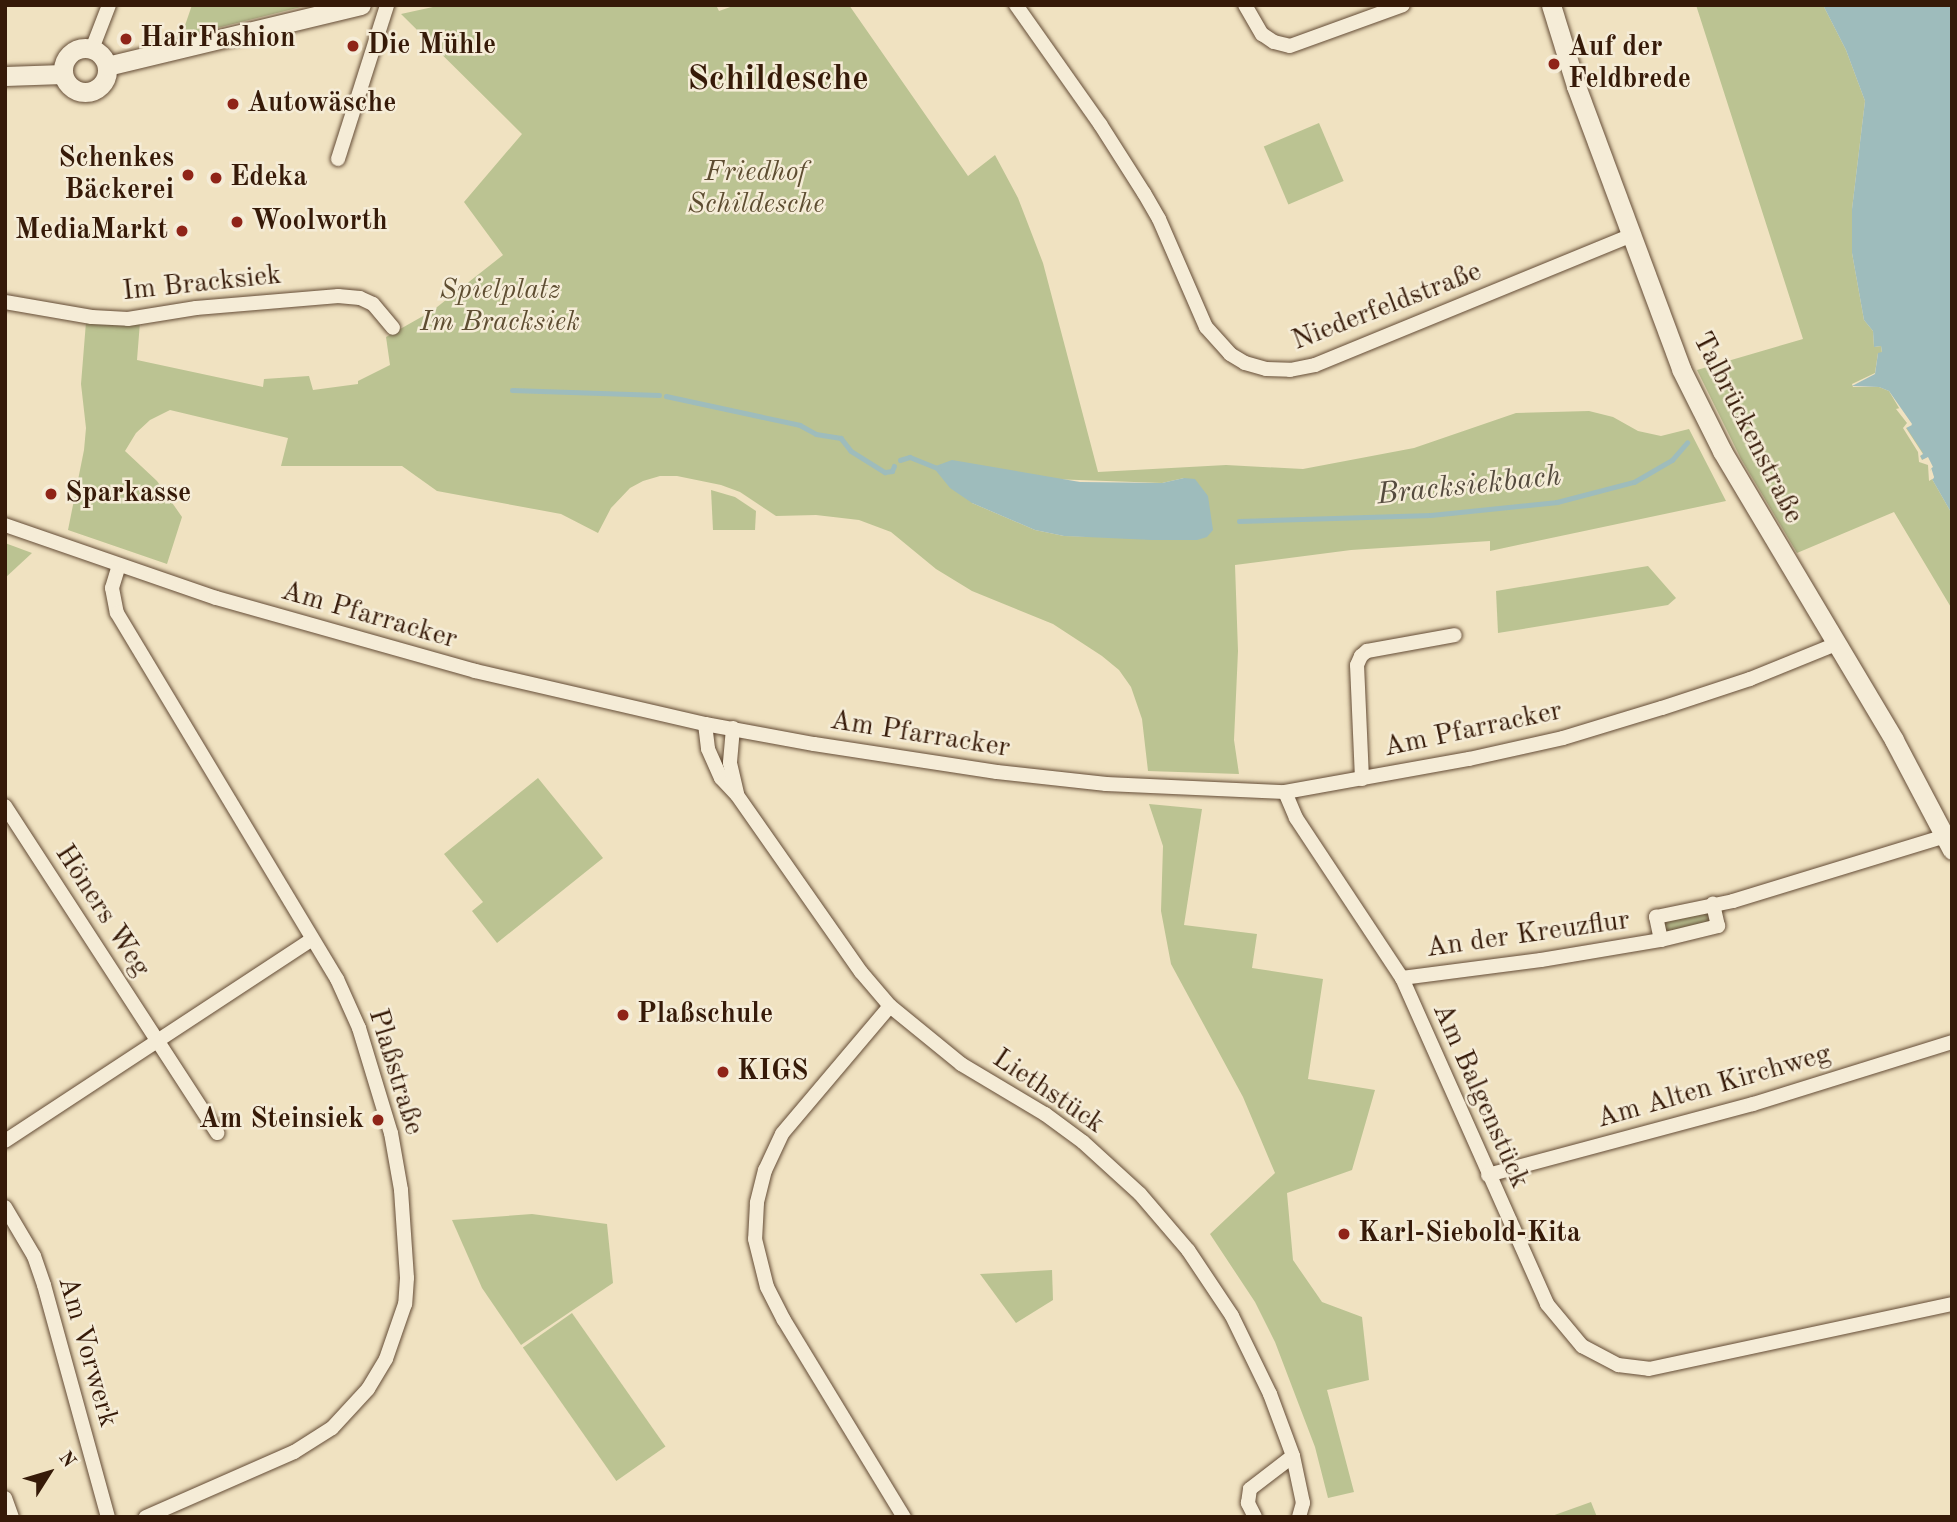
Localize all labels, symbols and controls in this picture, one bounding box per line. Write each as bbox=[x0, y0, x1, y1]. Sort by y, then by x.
place label: HairFashion bbox=[140, 22, 296, 56]
place label: Die Mühle bbox=[367, 29, 496, 63]
marker: HairFashion bbox=[118, 31, 134, 47]
place label: Auf der Feldbrede bbox=[1568, 31, 1691, 97]
marker: Die Mühle bbox=[345, 38, 361, 54]
marker: Auf der Feldbrede bbox=[1546, 56, 1562, 72]
district label: Schildesche bbox=[687, 59, 869, 101]
place label: Autowäsche bbox=[247, 87, 396, 121]
marker: Autowäsche bbox=[225, 96, 241, 112]
place label: Schenkes Bäckerei bbox=[58, 142, 174, 208]
park label: Friedhof Schildesche bbox=[688, 156, 824, 222]
place label: Edeka bbox=[230, 161, 308, 195]
marker: Schenkes Bäckerei bbox=[180, 167, 196, 183]
marker: Edeka bbox=[208, 170, 224, 186]
place label: Woolworth bbox=[251, 205, 388, 239]
place label: MediaMarkt bbox=[15, 214, 168, 248]
marker: Woolworth bbox=[229, 214, 245, 230]
marker: MediaMarkt bbox=[174, 223, 190, 239]
street label: Niederfeldstraße bbox=[1288, 255, 1486, 359]
street label: Im Bracksiek bbox=[121, 259, 283, 309]
park label: Spielplatz Im Bracksiek bbox=[420, 274, 580, 340]
street label: Talbrückenstraße bbox=[1684, 327, 1810, 529]
water label: Bracksiekbach bbox=[1375, 458, 1563, 514]
place label: Sparkasse bbox=[65, 477, 191, 511]
marker: Sparkasse bbox=[43, 486, 59, 502]
street label: Am Pfarracker bbox=[277, 575, 461, 657]
street label: Am Pfarracker bbox=[1381, 695, 1565, 765]
street label: Am Pfarracker bbox=[828, 704, 1012, 766]
street label: Höners Weg bbox=[47, 839, 157, 983]
street label: An der Kreuzflur bbox=[1424, 904, 1632, 966]
place label: Plaßschule bbox=[637, 998, 773, 1032]
street label: Am Balgenstück bbox=[1424, 998, 1536, 1194]
street label: Plaßstraße bbox=[360, 1005, 430, 1139]
marker: Plaßschule bbox=[615, 1007, 631, 1023]
street label: Am Alten Kirchweg bbox=[1593, 1037, 1835, 1137]
street label: Liethstück bbox=[986, 1042, 1110, 1142]
place label: KIGS bbox=[737, 1055, 808, 1089]
marker: KIGS bbox=[715, 1064, 731, 1080]
place label: Am Steinsiek bbox=[199, 1103, 364, 1137]
marker: Am Steinsiek bbox=[370, 1112, 386, 1128]
place label: Karl-Siebold-Kita bbox=[1358, 1217, 1581, 1251]
marker: Karl-Siebold-Kita bbox=[1336, 1226, 1352, 1242]
street label: Am Vorwerk bbox=[49, 1273, 125, 1431]
north arrow bbox=[14, 1438, 84, 1508]
text: N bbox=[54, 1449, 78, 1472]

